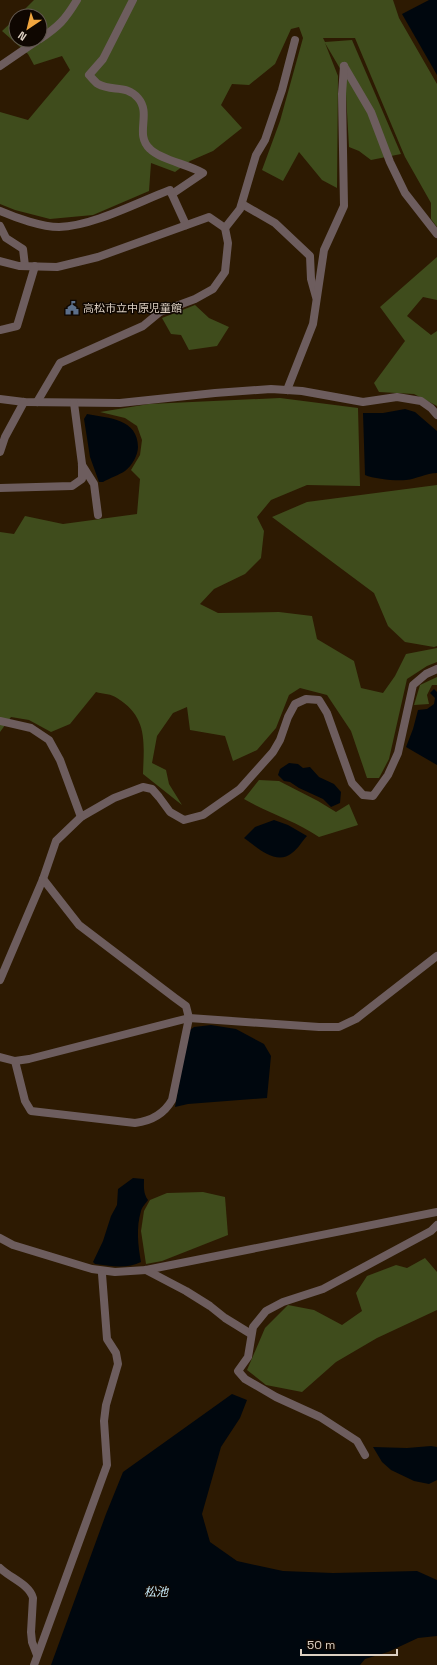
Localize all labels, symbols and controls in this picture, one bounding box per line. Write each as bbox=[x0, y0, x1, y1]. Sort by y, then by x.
north arrow bbox=[8, 8, 48, 48]
text: N bbox=[15, 28, 29, 44]
public building icon: 高松市立中原児童館 bbox=[64, 300, 80, 316]
place label: 高松市立中原児童館 bbox=[83, 301, 182, 315]
water label: 松池 bbox=[144, 1584, 169, 1600]
scale bar bbox=[301, 1631, 397, 1657]
text: 50 m bbox=[307, 1637, 335, 1653]

